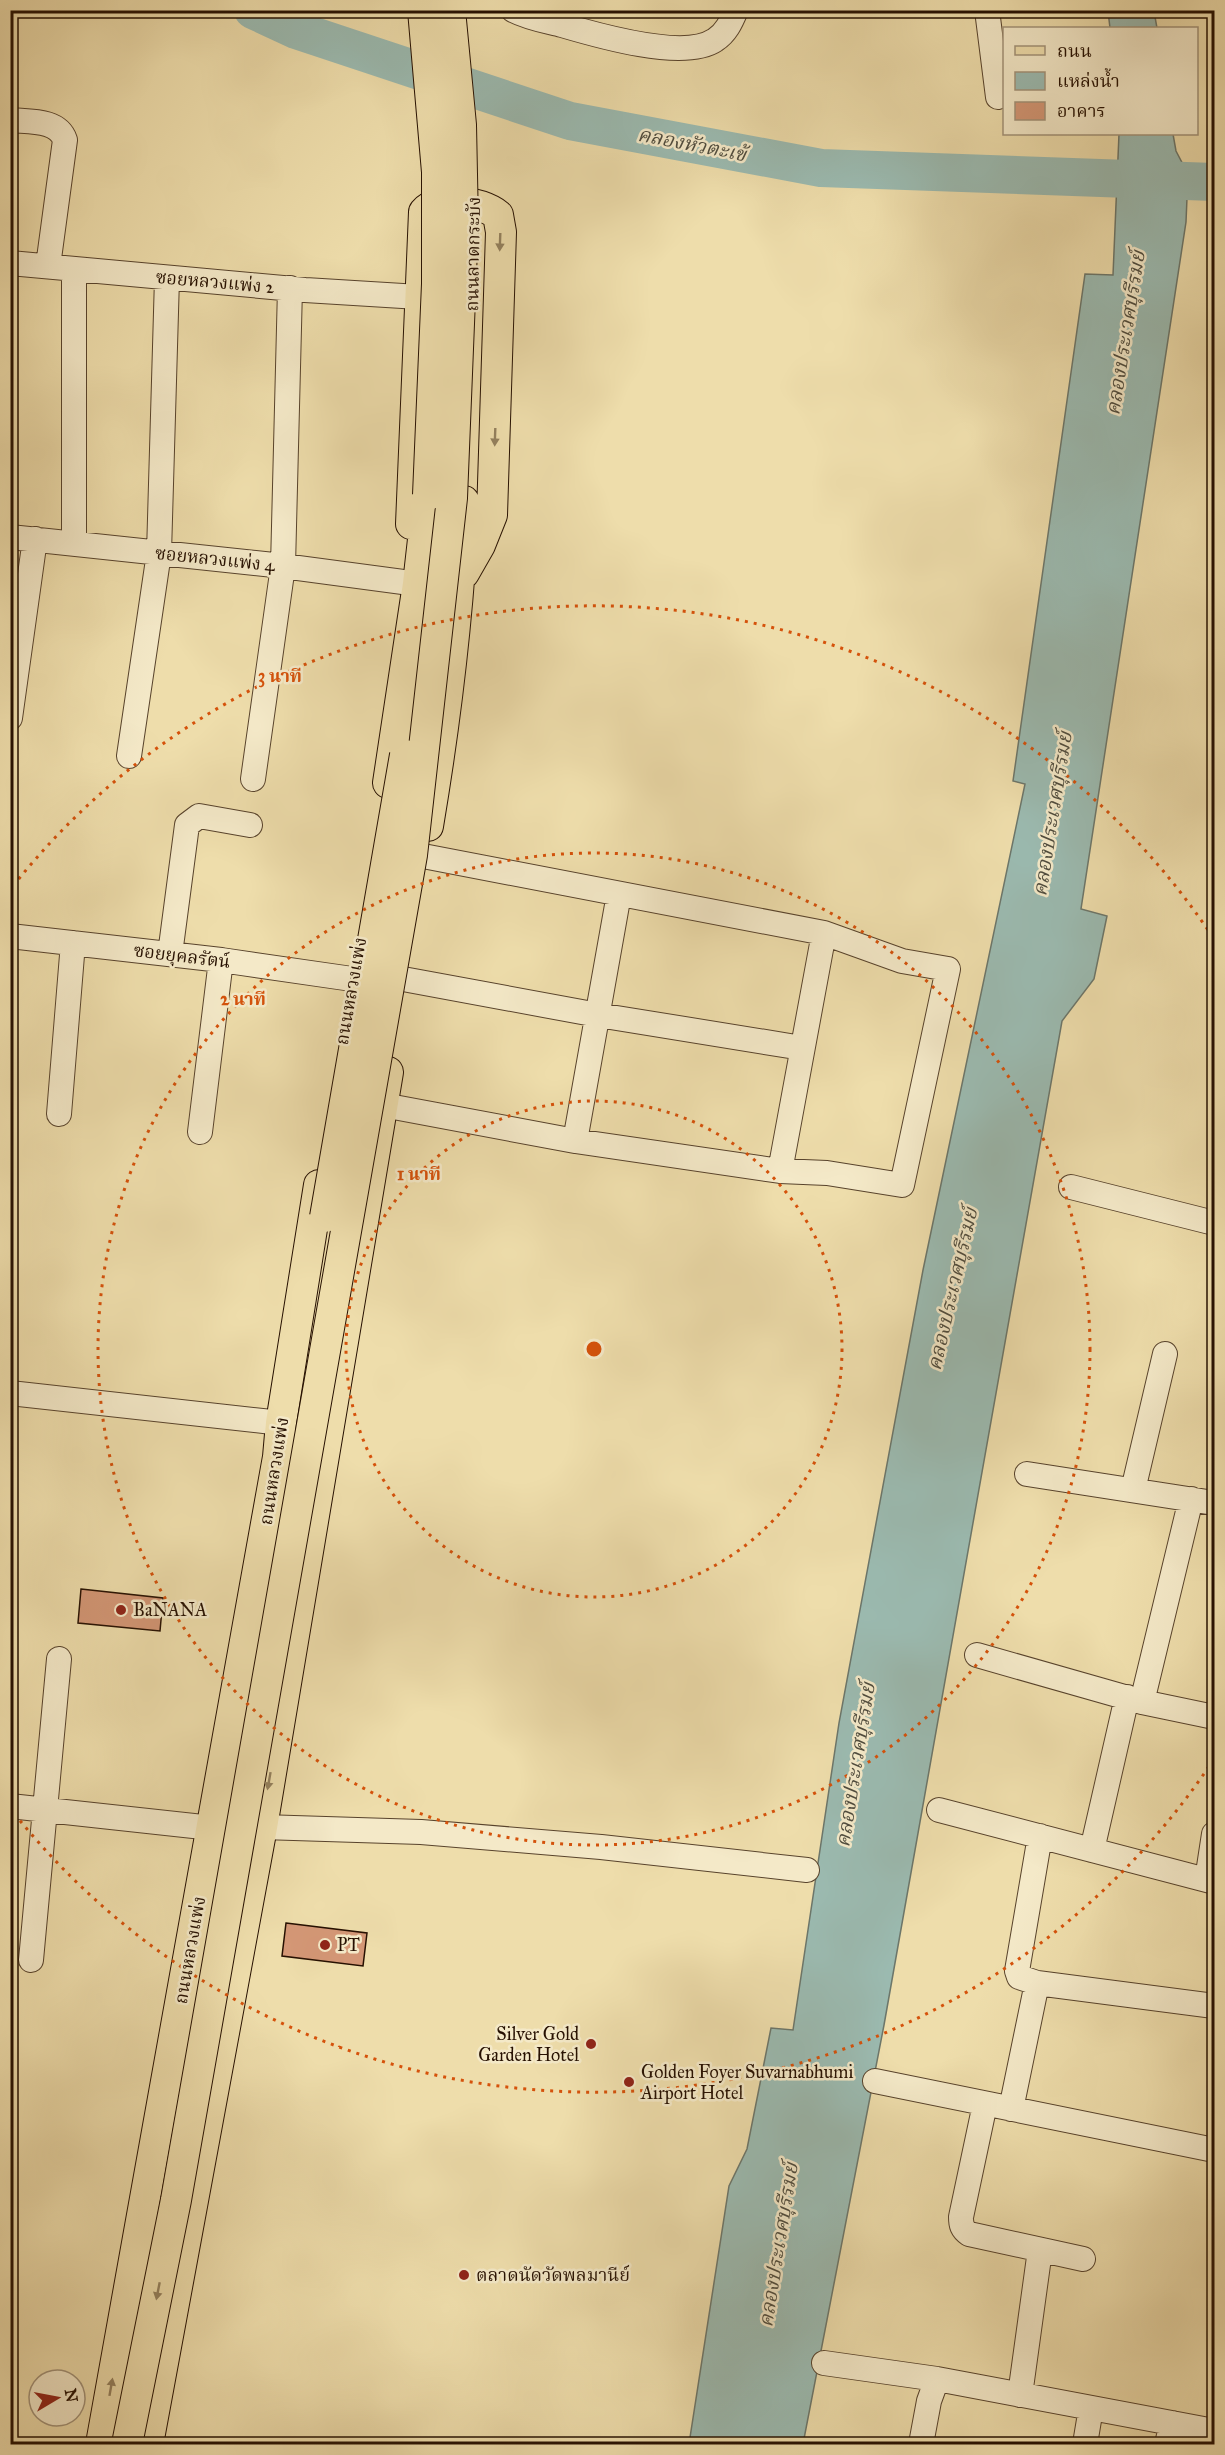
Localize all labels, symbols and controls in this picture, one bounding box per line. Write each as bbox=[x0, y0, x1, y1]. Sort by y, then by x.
legend bbox=[1003, 27, 1198, 135]
text: ถนน bbox=[1057, 40, 1092, 62]
text: แหล่งน้ำ bbox=[1057, 67, 1120, 92]
text: อาคาร bbox=[1057, 100, 1106, 122]
water label: คลองหัวตะเข้ bbox=[636, 122, 752, 167]
street label: ถนนลาดกระบัง bbox=[461, 196, 485, 312]
one-way arrow bbox=[496, 233, 505, 252]
water label: คลองประเวศบุรีรมย์ bbox=[1100, 245, 1151, 417]
street label: ซอยหลวงแพ่ง 2 bbox=[155, 266, 275, 298]
one-way arrow bbox=[490, 428, 499, 447]
street label: ซอยหลวงแพ่ง 4 bbox=[154, 542, 277, 576]
text: 3 นาที bbox=[258, 665, 302, 688]
water label: คลองประเวศบุรีรมย์ bbox=[1027, 726, 1078, 898]
street label: ถนนหลวงแพ่ง bbox=[331, 935, 371, 1047]
street label: ซอยยุคลรัตน์ bbox=[132, 939, 232, 974]
text: 2 นาที bbox=[220, 988, 266, 1010]
text: 1 นาที bbox=[397, 1163, 441, 1185]
water label: คลองประเวศบุรีรมย์ bbox=[922, 1201, 984, 1373]
centre of rings bbox=[584, 1339, 604, 1359]
street label: ถนนหลวงแพ่ง bbox=[255, 1416, 293, 1526]
place label: BaNANA bbox=[133, 1599, 207, 1621]
marker: BaNANA bbox=[114, 1603, 128, 1617]
water label: คลองประเวศบุรีรมย์ bbox=[830, 1677, 881, 1849]
one-way arrow bbox=[265, 1771, 274, 1790]
street label: ถนนหลวงแพ่ง bbox=[170, 1894, 210, 2006]
place label: PT bbox=[337, 1934, 360, 1956]
marker: PT bbox=[318, 1938, 332, 1952]
place label: Silver Gold Garden Hotel bbox=[478, 2023, 579, 2066]
marker: Silver Gold Garden Hotel bbox=[584, 2037, 598, 2051]
place label: Golden Foyer Suvarnabhumi Airport Hotel bbox=[640, 2061, 853, 2104]
marker: Golden Foyer Suvarnabhumi Airport Hotel bbox=[622, 2075, 636, 2089]
water label: คลองประเวศบุรีรมย์ bbox=[753, 2157, 804, 2329]
place label: ตลาดนัดวัดพลมานีย์ bbox=[476, 2264, 630, 2286]
marker: ตลาดนัดวัดพลมานีย์ bbox=[457, 2268, 471, 2282]
one-way arrow bbox=[153, 2281, 162, 2300]
north arrow bbox=[27, 2368, 87, 2428]
one-way arrow bbox=[107, 2377, 116, 2396]
text: N bbox=[61, 2387, 82, 2404]

